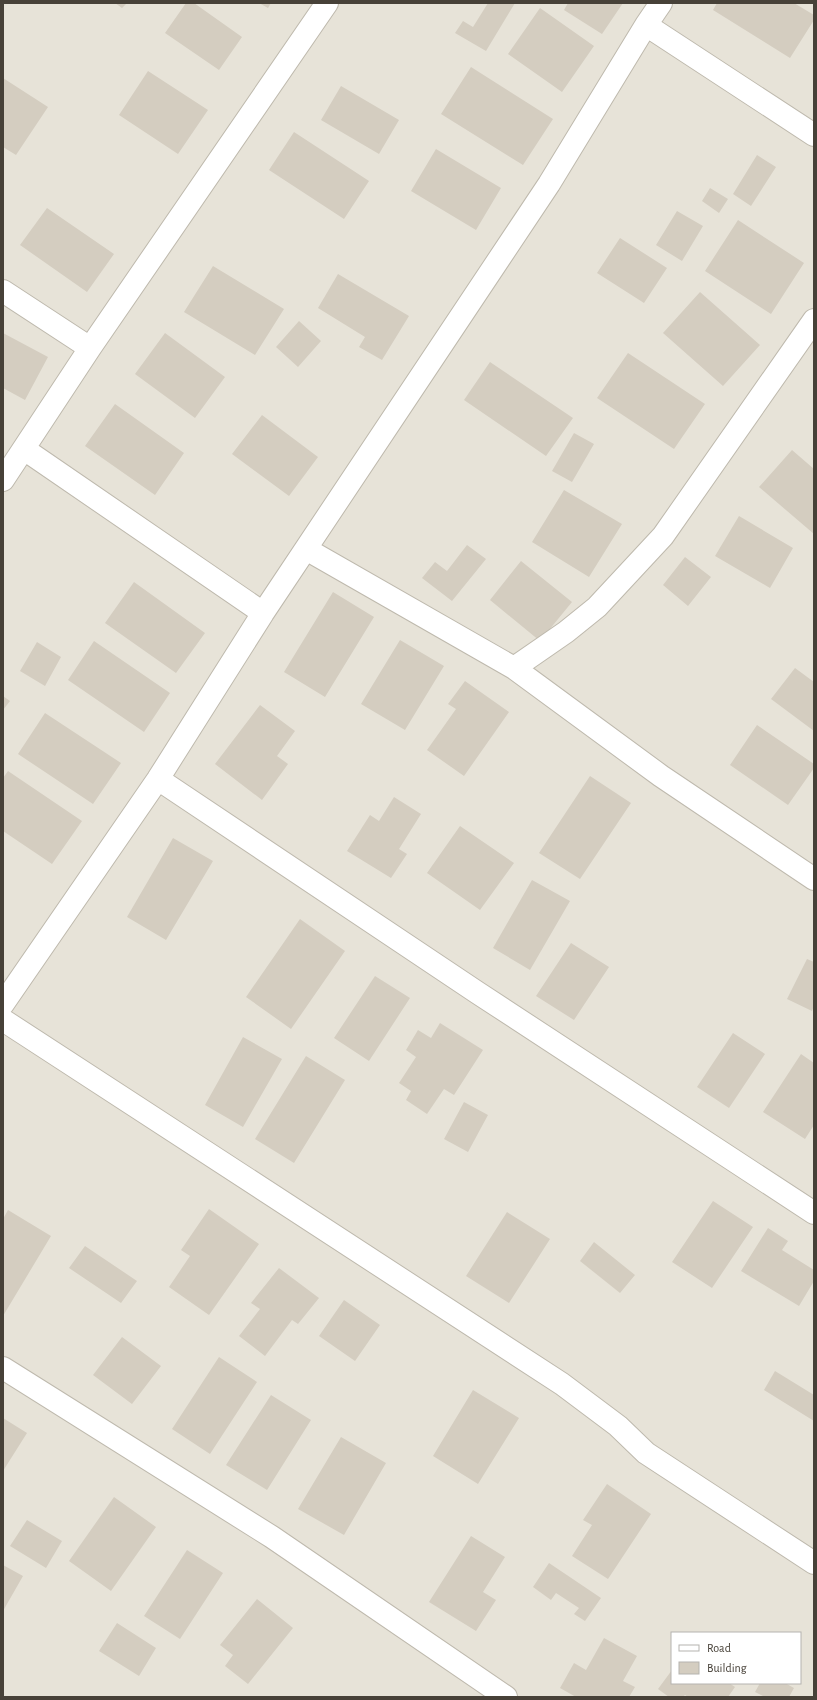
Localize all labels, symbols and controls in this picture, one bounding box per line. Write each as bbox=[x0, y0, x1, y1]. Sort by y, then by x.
legend bbox=[671, 1632, 801, 1684]
text: Road bbox=[707, 1642, 731, 1654]
text: Building bbox=[707, 1662, 747, 1674]

